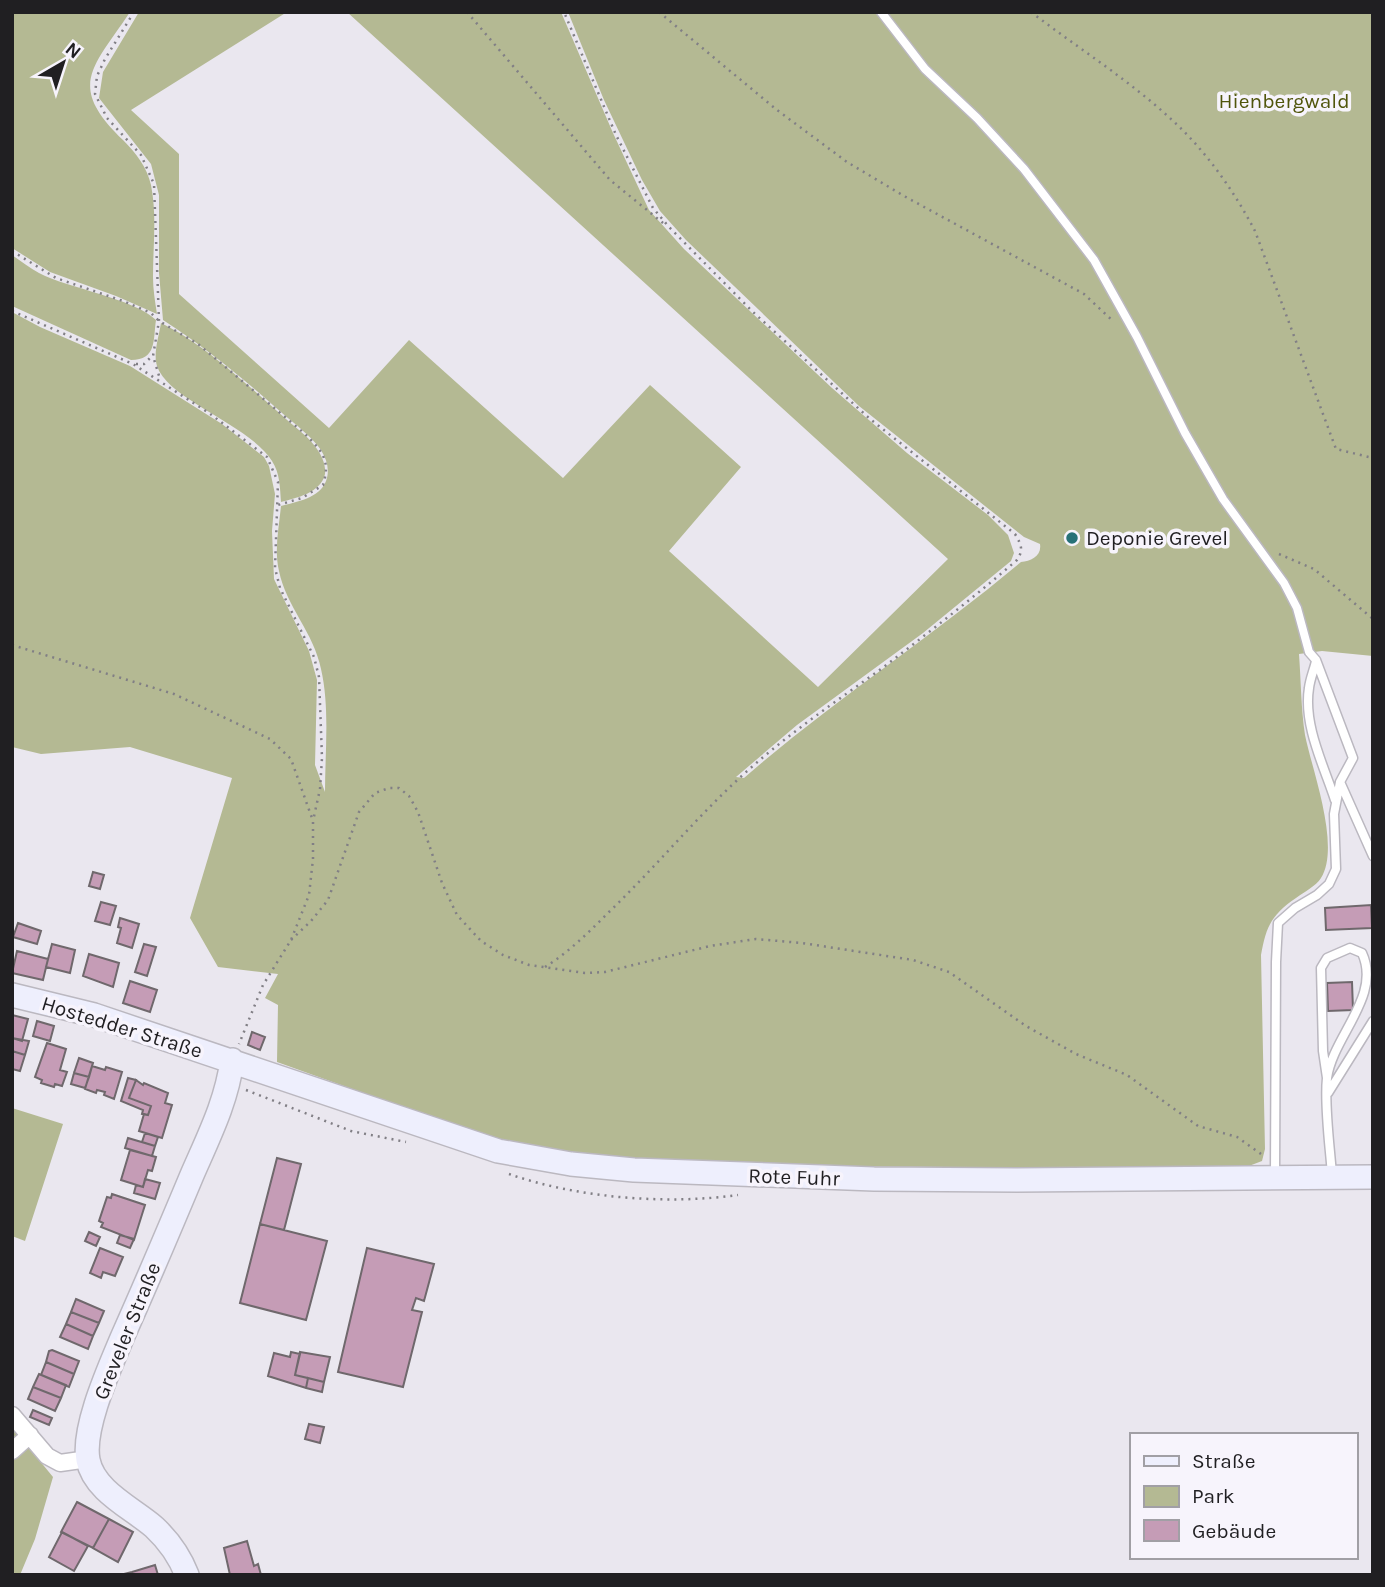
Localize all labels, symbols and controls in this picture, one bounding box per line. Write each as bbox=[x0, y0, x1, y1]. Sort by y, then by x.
north arrow bbox=[28, 28, 98, 98]
text: N bbox=[61, 38, 85, 63]
park label: Hienbergwald bbox=[1218, 89, 1350, 113]
place label: Deponie Grevel bbox=[1086, 526, 1228, 550]
marker: Deponie Grevel bbox=[1064, 530, 1080, 546]
street label: Hostedder Straße bbox=[39, 991, 205, 1063]
street label: Rote Fuhr bbox=[748, 1163, 841, 1191]
street label: Greveler Straße bbox=[89, 1259, 165, 1403]
legend bbox=[1130, 1433, 1357, 1559]
text: Straße bbox=[1192, 1449, 1255, 1473]
text: Park bbox=[1192, 1484, 1235, 1508]
text: Gebäude bbox=[1192, 1519, 1276, 1543]

